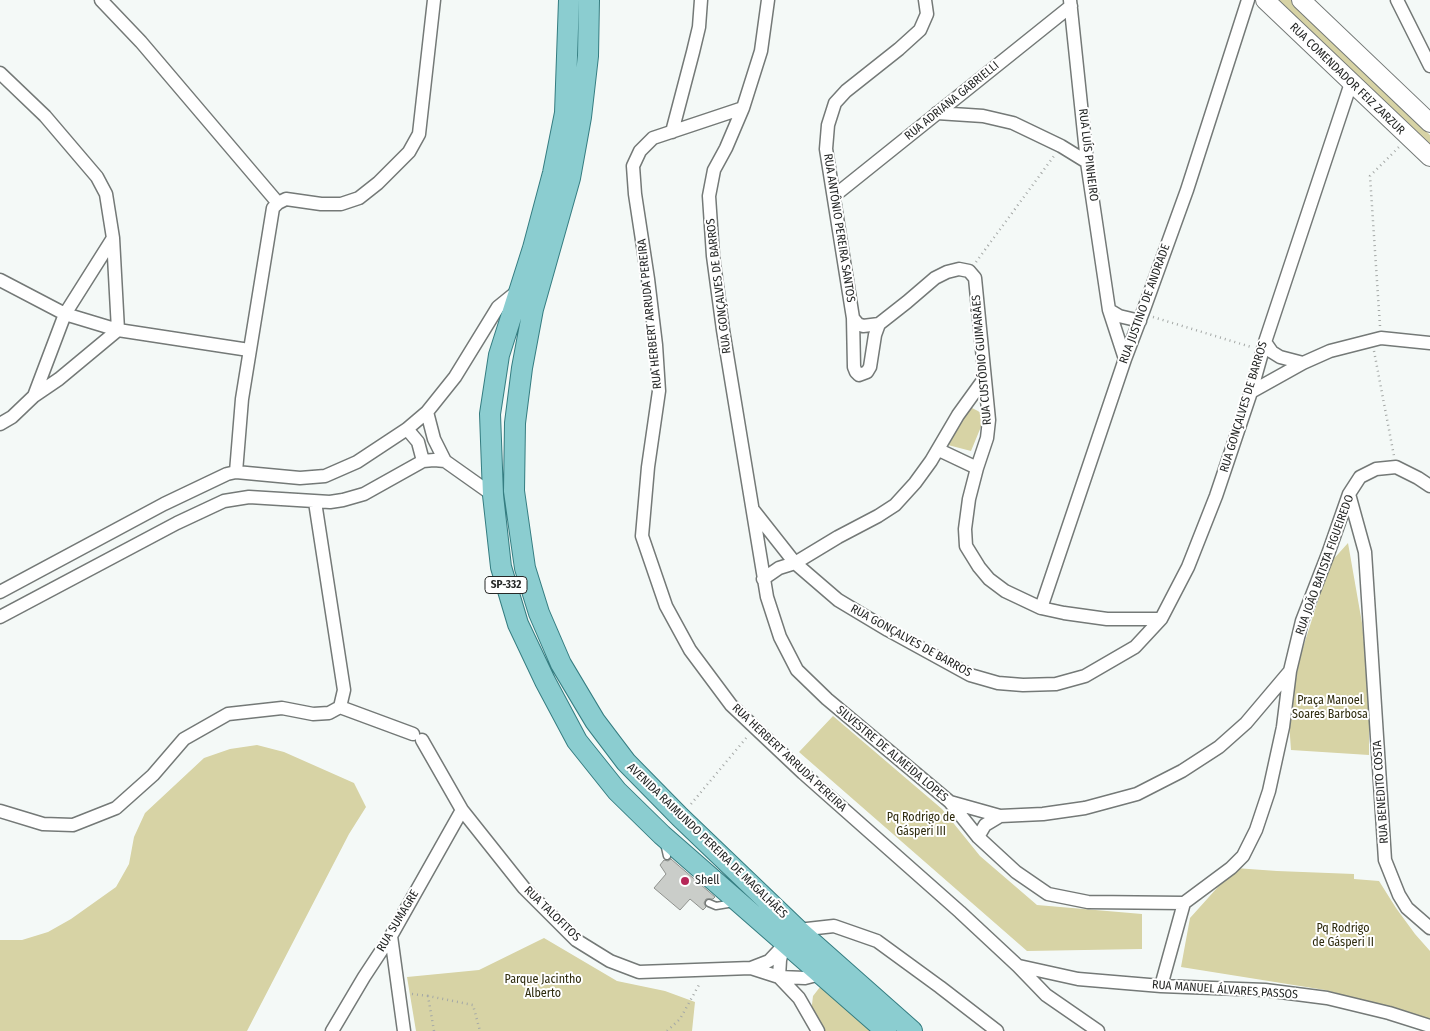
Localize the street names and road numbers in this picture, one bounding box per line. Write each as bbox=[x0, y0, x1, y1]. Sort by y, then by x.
street label: RUA COMENDADOR FEIZ ZARZUR bbox=[1286, 20, 1408, 138]
street label: RUA ADRIANA GABRIELLI bbox=[902, 59, 1002, 143]
street label: RUA LUÍS PINHEIRO bbox=[1075, 108, 1101, 202]
street label: RUA ANTÔNIO PEREIRA SANTOS bbox=[820, 153, 858, 303]
street label: RUA GONÇALVES DE BARROS bbox=[704, 218, 734, 354]
street label: RUA HERBERT ARRUDA PEREIRA bbox=[635, 238, 665, 390]
street label: RUA JUSTINO DE ANDRADE bbox=[1117, 242, 1173, 366]
street label: RUA CUSTÓDIO GUIMARÃES bbox=[969, 294, 995, 426]
street label: RUA GONÇALVES DE BARROS bbox=[1217, 340, 1271, 474]
street label: RUA JOÃO BATISTA FIGUEIREDO bbox=[1293, 493, 1357, 637]
road number: SP-332 bbox=[485, 576, 527, 594]
street label: RUA GONÇALVES DE BARROS bbox=[848, 602, 974, 680]
street label: RUA HERBERT ARRUDA PEREIRA bbox=[729, 701, 849, 815]
street label: SILVESTRE DE ALMEIDA LOPES bbox=[833, 703, 951, 805]
street label: RUA BENEDITO COSTA bbox=[1370, 740, 1392, 844]
street label: AVENIDA RAIMUNDO PEREIRA DE MAGALHÃES bbox=[624, 760, 790, 922]
street label: RUA TALOFITOS bbox=[521, 883, 583, 945]
street label: RUA SUMAGRE bbox=[374, 888, 422, 954]
street label: RUA MANUEL ÁLVARES PASSOS bbox=[1151, 978, 1299, 1002]

